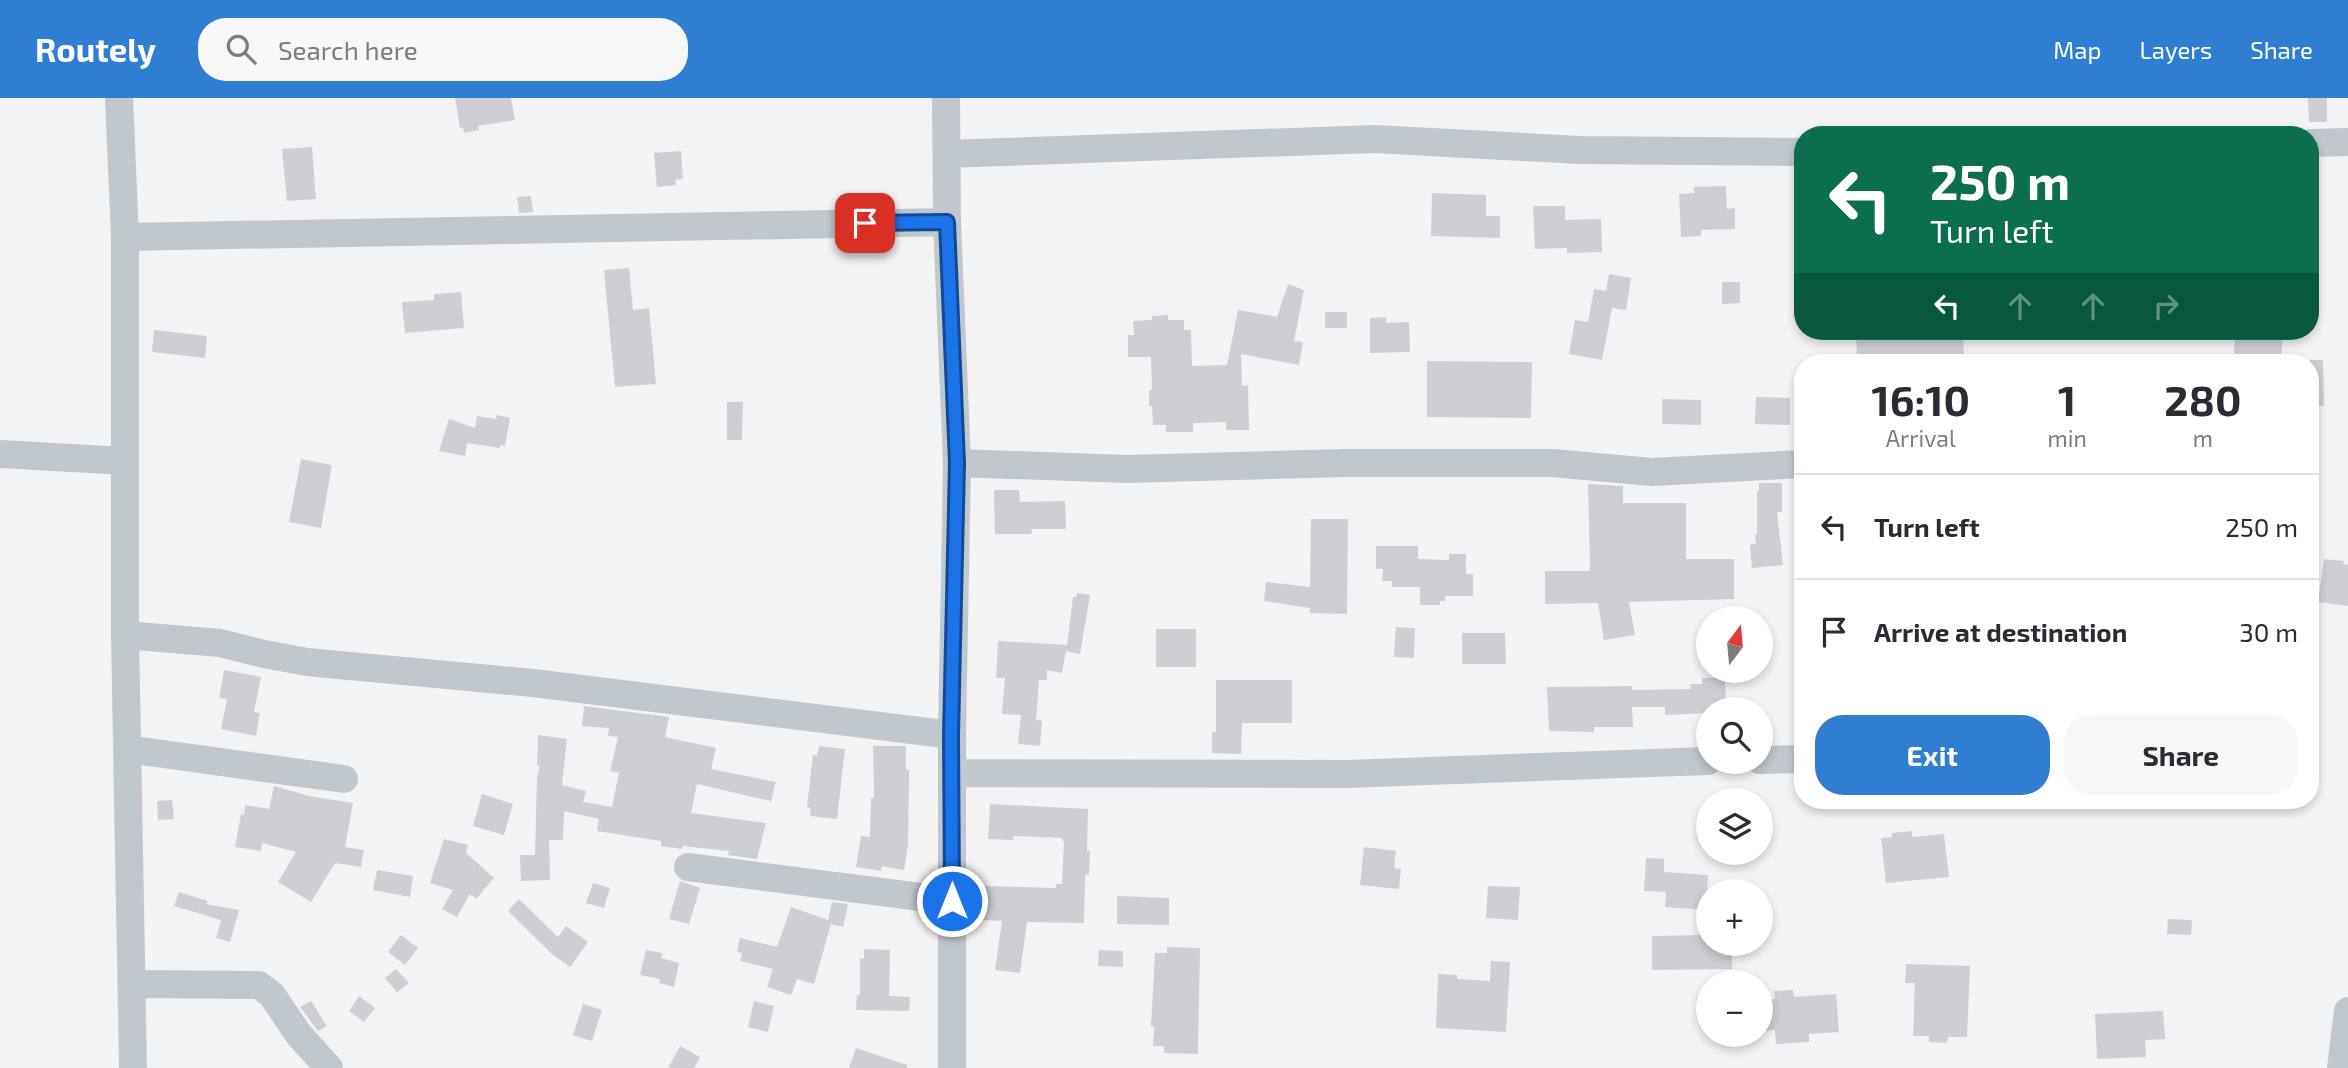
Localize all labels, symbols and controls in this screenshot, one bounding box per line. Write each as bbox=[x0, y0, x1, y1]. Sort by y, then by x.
search box bbox=[198, 18, 688, 81]
text: Routely bbox=[35, 29, 156, 69]
icon: search bbox=[222, 30, 260, 68]
text: Search here bbox=[278, 34, 418, 65]
text: Map bbox=[2053, 35, 2101, 64]
text: Layers bbox=[2139, 35, 2212, 64]
text: Share bbox=[2250, 35, 2313, 64]
text: 250 m bbox=[1930, 151, 2070, 210]
icon: left bbox=[1815, 154, 1906, 245]
pin bbox=[835, 193, 895, 253]
icon: arrive bbox=[846, 204, 884, 242]
text: Turn left bbox=[1930, 211, 2054, 249]
icon: left bbox=[1928, 287, 1966, 325]
icon: ahead bbox=[2001, 287, 2039, 325]
icon: ahead bbox=[2074, 287, 2112, 325]
icon: right bbox=[2147, 287, 2185, 325]
text: 16:10 bbox=[1872, 374, 1970, 424]
text: 1 bbox=[2058, 374, 2076, 424]
text: 280 bbox=[2164, 374, 2241, 424]
text: Arrival bbox=[1886, 424, 1956, 452]
text: min bbox=[2048, 424, 2087, 452]
text: m bbox=[2193, 424, 2213, 452]
icon: left bbox=[1815, 508, 1853, 546]
text: Turn left bbox=[1874, 511, 1980, 542]
text: 250 m bbox=[2225, 511, 2298, 542]
north arrow bbox=[1696, 606, 1773, 682]
map controls bbox=[1696, 606, 1773, 1047]
icon: arrive bbox=[1815, 613, 1853, 651]
text: Arrive at destination bbox=[1874, 616, 2127, 647]
text: 30 m bbox=[2239, 616, 2298, 647]
button: search bbox=[1696, 697, 1773, 774]
button: Exit bbox=[1815, 715, 2050, 795]
button: Share bbox=[2064, 715, 2298, 795]
button: layers bbox=[1696, 788, 1773, 865]
position arrow bbox=[915, 864, 989, 938]
button: + bbox=[1696, 879, 1773, 956]
button: − bbox=[1696, 970, 1773, 1047]

